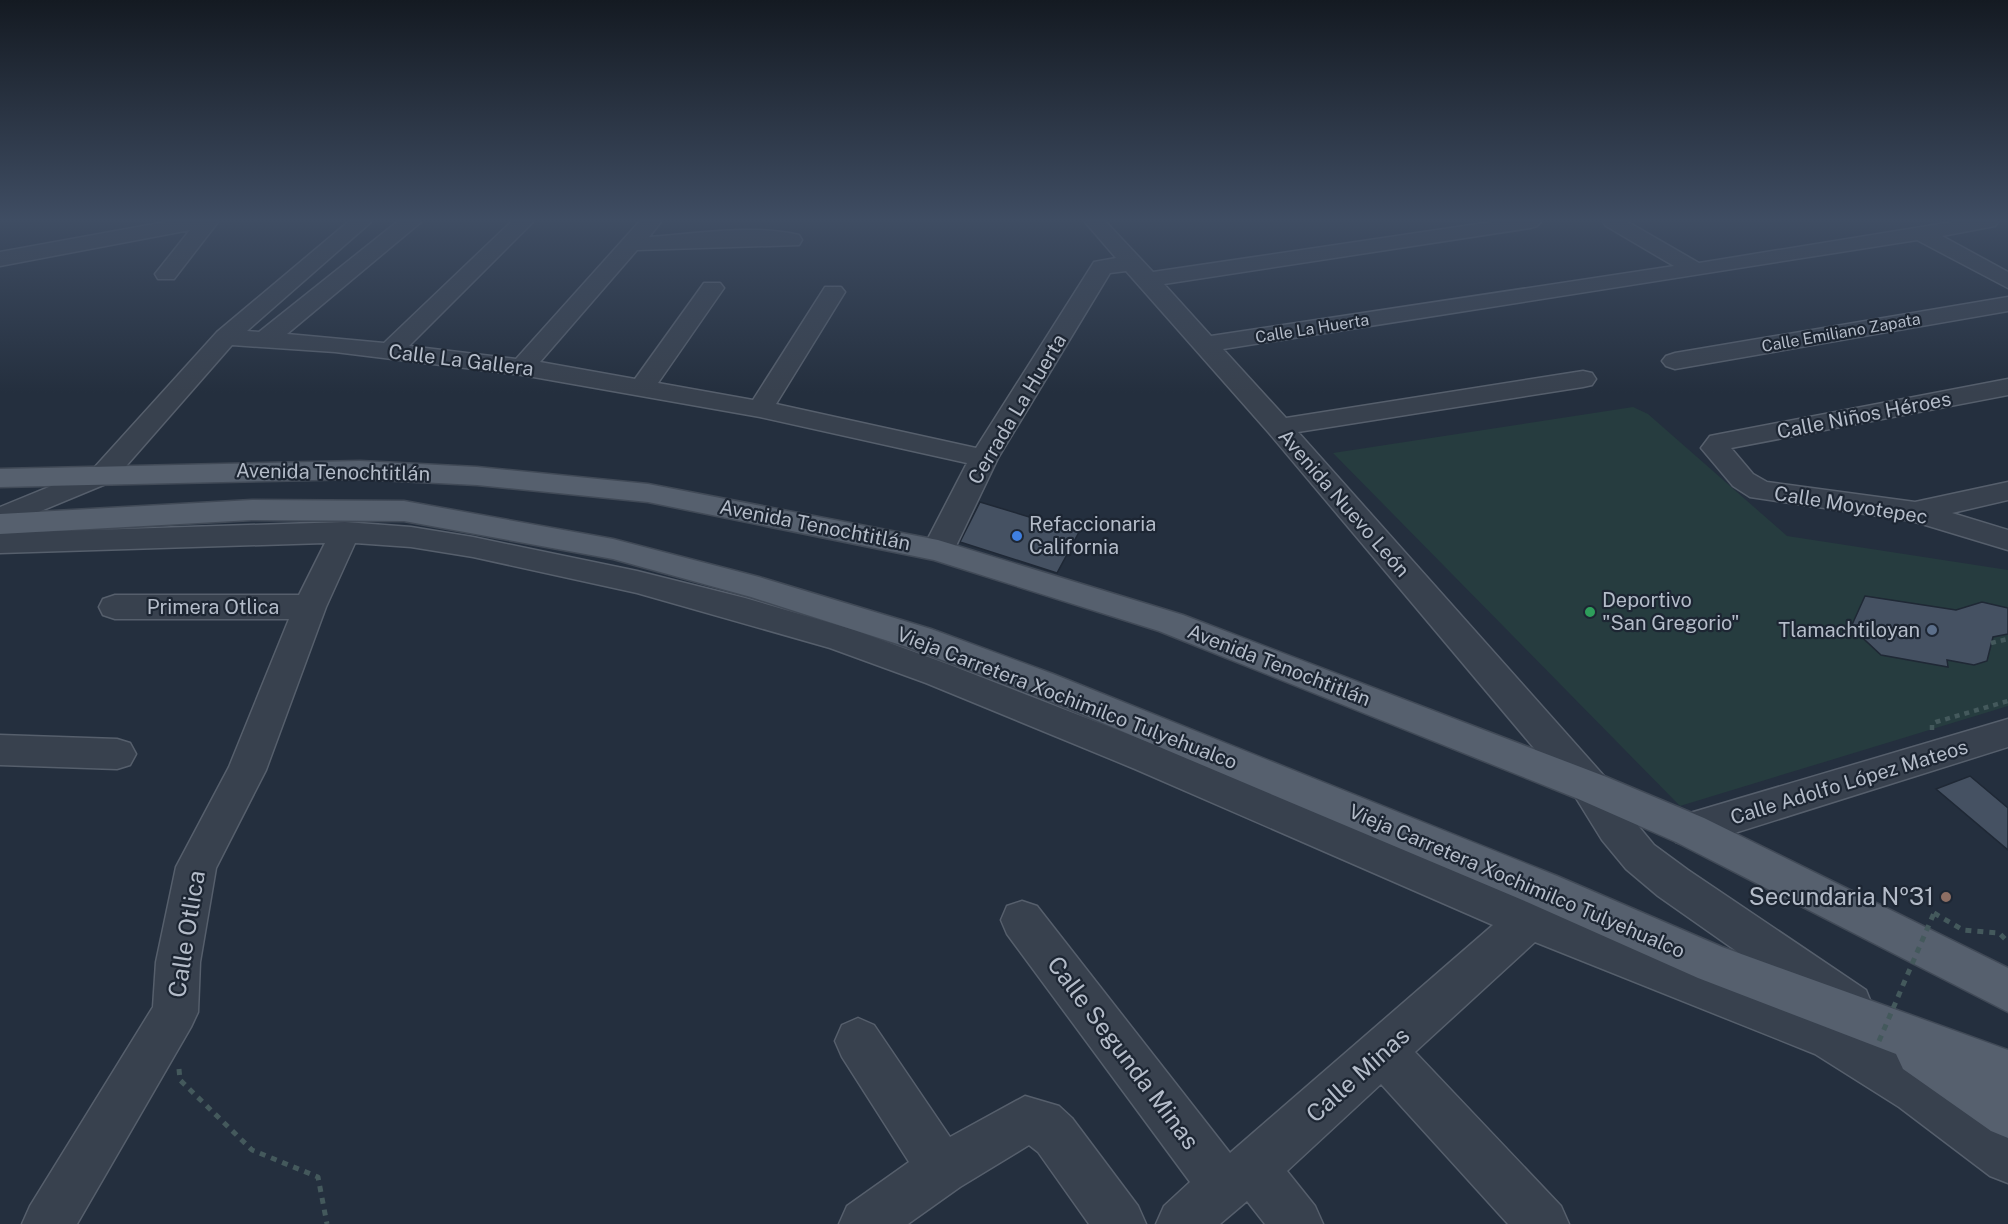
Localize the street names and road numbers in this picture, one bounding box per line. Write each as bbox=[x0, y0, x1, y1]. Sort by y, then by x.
street label: Calle Emiliano Zapata bbox=[1760, 309, 1922, 356]
street label: Calle La Huerta bbox=[1254, 310, 1370, 347]
street label: Cerrada La Huerta bbox=[963, 330, 1071, 488]
street label: Calle La Gallera bbox=[387, 339, 535, 381]
street label: Calle Niños Héroes bbox=[1775, 386, 1953, 444]
street label: Avenida Nuevo León bbox=[1273, 424, 1415, 582]
street label: Avenida Tenochtitlán bbox=[236, 458, 430, 486]
street label: Calle Moyotepec bbox=[1773, 481, 1929, 529]
street label: Avenida Tenochtitlán bbox=[717, 495, 913, 555]
street label: Primera Otlica bbox=[147, 595, 279, 619]
street label: Avenida Tenochtitlán bbox=[1184, 619, 1374, 711]
street label: Vieja Carretera Xochimilco Tulyehualco bbox=[893, 622, 1241, 774]
street label: Calle Adolfo López Mateos bbox=[1727, 734, 1971, 830]
street label: Vieja Carretera Xochimilco Tulyehualco bbox=[1345, 799, 1689, 963]
street label: Calle Otlica bbox=[162, 868, 210, 1000]
street label: Calle Segunda Minas bbox=[1042, 950, 1206, 1154]
street label: Calle Minas bbox=[1300, 1021, 1415, 1128]

